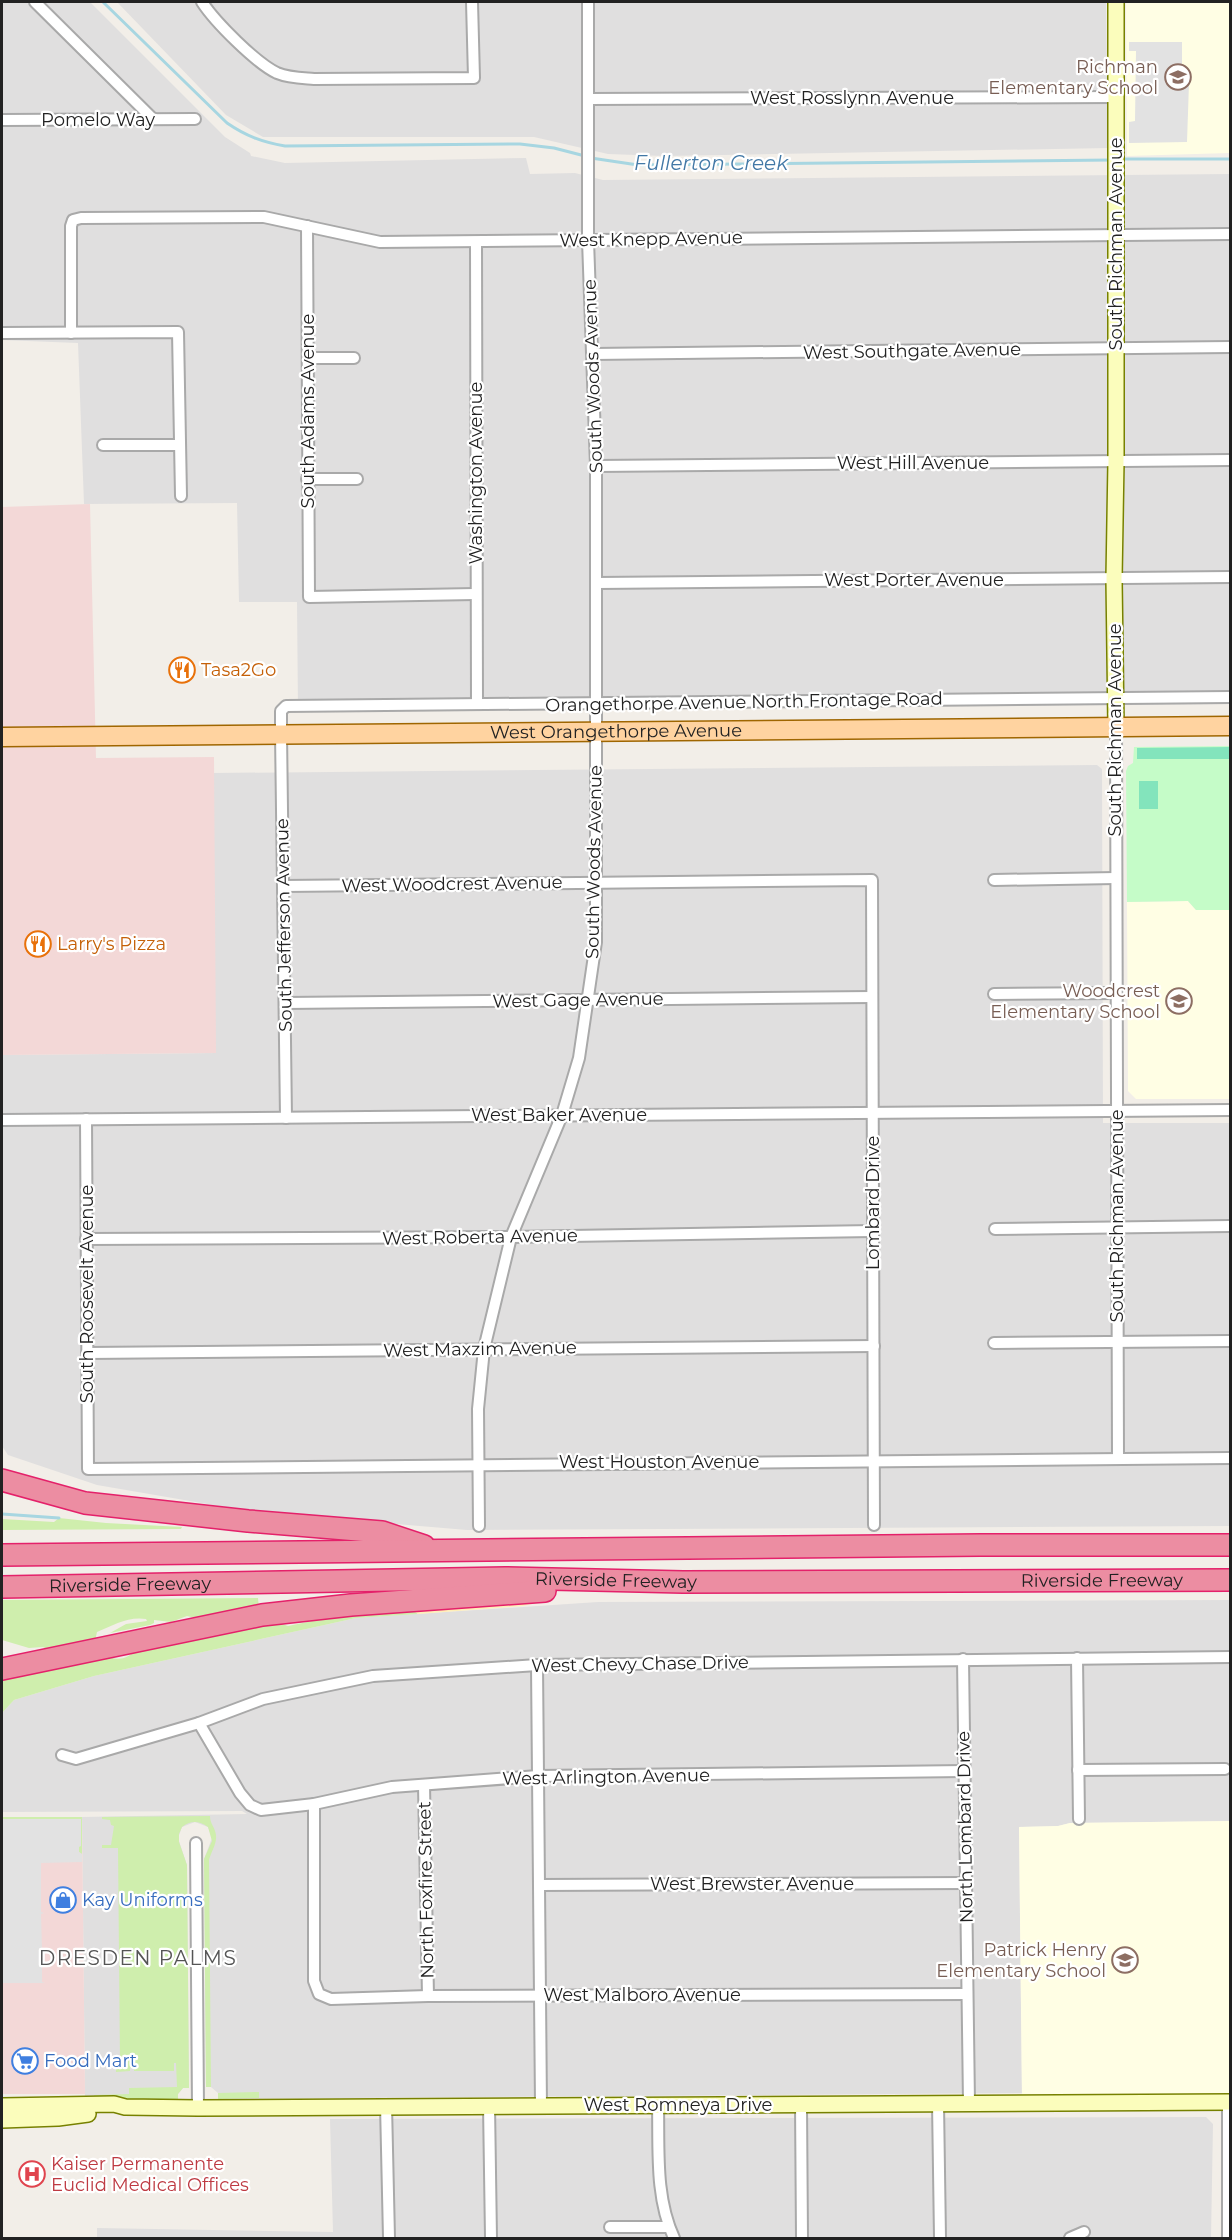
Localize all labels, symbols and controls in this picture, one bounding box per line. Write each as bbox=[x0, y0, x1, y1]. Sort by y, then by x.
place label: Richman Elementary School bbox=[988, 56, 1158, 99]
school or university icon: Richman Elementary School bbox=[1163, 62, 1193, 92]
street label: West Rosslynn Avenue bbox=[750, 87, 954, 109]
street label: Pomelo Way bbox=[41, 109, 155, 131]
street label: South Richman Avenue bbox=[1105, 137, 1127, 351]
water label: Fullerton Creek bbox=[634, 151, 789, 175]
street label: West Knepp Avenue bbox=[559, 226, 743, 252]
street label: South Woods Avenue bbox=[579, 279, 607, 473]
street label: South Adams Avenue bbox=[297, 313, 319, 508]
street label: West Southgate Avenue bbox=[803, 338, 1021, 364]
street label: Washington Avenue bbox=[465, 381, 487, 565]
street label: West Hill Avenue bbox=[837, 452, 989, 474]
street label: West Porter Avenue bbox=[824, 569, 1004, 591]
street label: South Richman Avenue bbox=[1104, 623, 1126, 837]
restaurant icon: Tasa2Go bbox=[167, 655, 197, 685]
place label: Tasa2Go bbox=[201, 659, 276, 681]
street label: Orangethorpe Avenue North Frontage Road bbox=[545, 688, 943, 716]
street label: West Orangethorpe Avenue bbox=[490, 719, 742, 744]
street label: South Woods Avenue bbox=[581, 765, 607, 959]
street label: South Jefferson Avenue bbox=[271, 818, 297, 1032]
street label: West Woodcrest Avenue bbox=[341, 871, 563, 897]
restaurant icon: Larry's Pizza bbox=[23, 929, 53, 959]
place label: Larry's Pizza bbox=[57, 933, 166, 955]
place label: Woodcrest Elementary School bbox=[990, 980, 1160, 1023]
school or university icon: Woodcrest Elementary School bbox=[1164, 986, 1194, 1016]
street label: West Gage Avenue bbox=[492, 988, 664, 1012]
street label: West Baker Avenue bbox=[471, 1104, 647, 1126]
street label: South Richman Avenue bbox=[1106, 1109, 1128, 1323]
street label: Lombard Drive bbox=[862, 1136, 884, 1270]
street label: South Roosevelt Avenue bbox=[76, 1185, 98, 1403]
street label: West Roberta Avenue bbox=[382, 1224, 578, 1250]
street label: West Maxzim Avenue bbox=[383, 1336, 577, 1362]
street label: West Houston Avenue bbox=[559, 1451, 759, 1473]
street label: Riverside Freeway bbox=[535, 1568, 697, 1593]
street label: Riverside Freeway bbox=[1021, 1569, 1183, 1592]
street label: Riverside Freeway bbox=[49, 1572, 211, 1597]
street label: West Chevy Chase Drive bbox=[531, 1651, 749, 1677]
street label: North Lombard Drive bbox=[952, 1731, 978, 1923]
street label: West Arlington Avenue bbox=[502, 1764, 710, 1790]
street label: North Foxfire Street bbox=[413, 1801, 439, 1979]
street label: West Brewster Avenue bbox=[650, 1873, 854, 1895]
shop icon: Kay Uniforms bbox=[48, 1885, 78, 1915]
place label: Kay Uniforms bbox=[82, 1889, 203, 1911]
place label: Patrick Henry Elementary School bbox=[936, 1939, 1106, 1982]
school or university icon: Patrick Henry Elementary School bbox=[1110, 1945, 1140, 1975]
district label: DRESDEN PALMS bbox=[39, 1946, 237, 1970]
street label: West Malboro Avenue bbox=[543, 1984, 741, 2006]
supermarket icon: Food Mart bbox=[10, 2046, 40, 2076]
place label: Food Mart bbox=[44, 2050, 137, 2072]
street label: West Romneya Drive bbox=[584, 2094, 773, 2116]
place label: Kaiser Permanente Euclid Medical Offices bbox=[51, 2153, 249, 2196]
hospital icon: Kaiser Permanente Euclid Medical Offices bbox=[17, 2159, 47, 2189]

